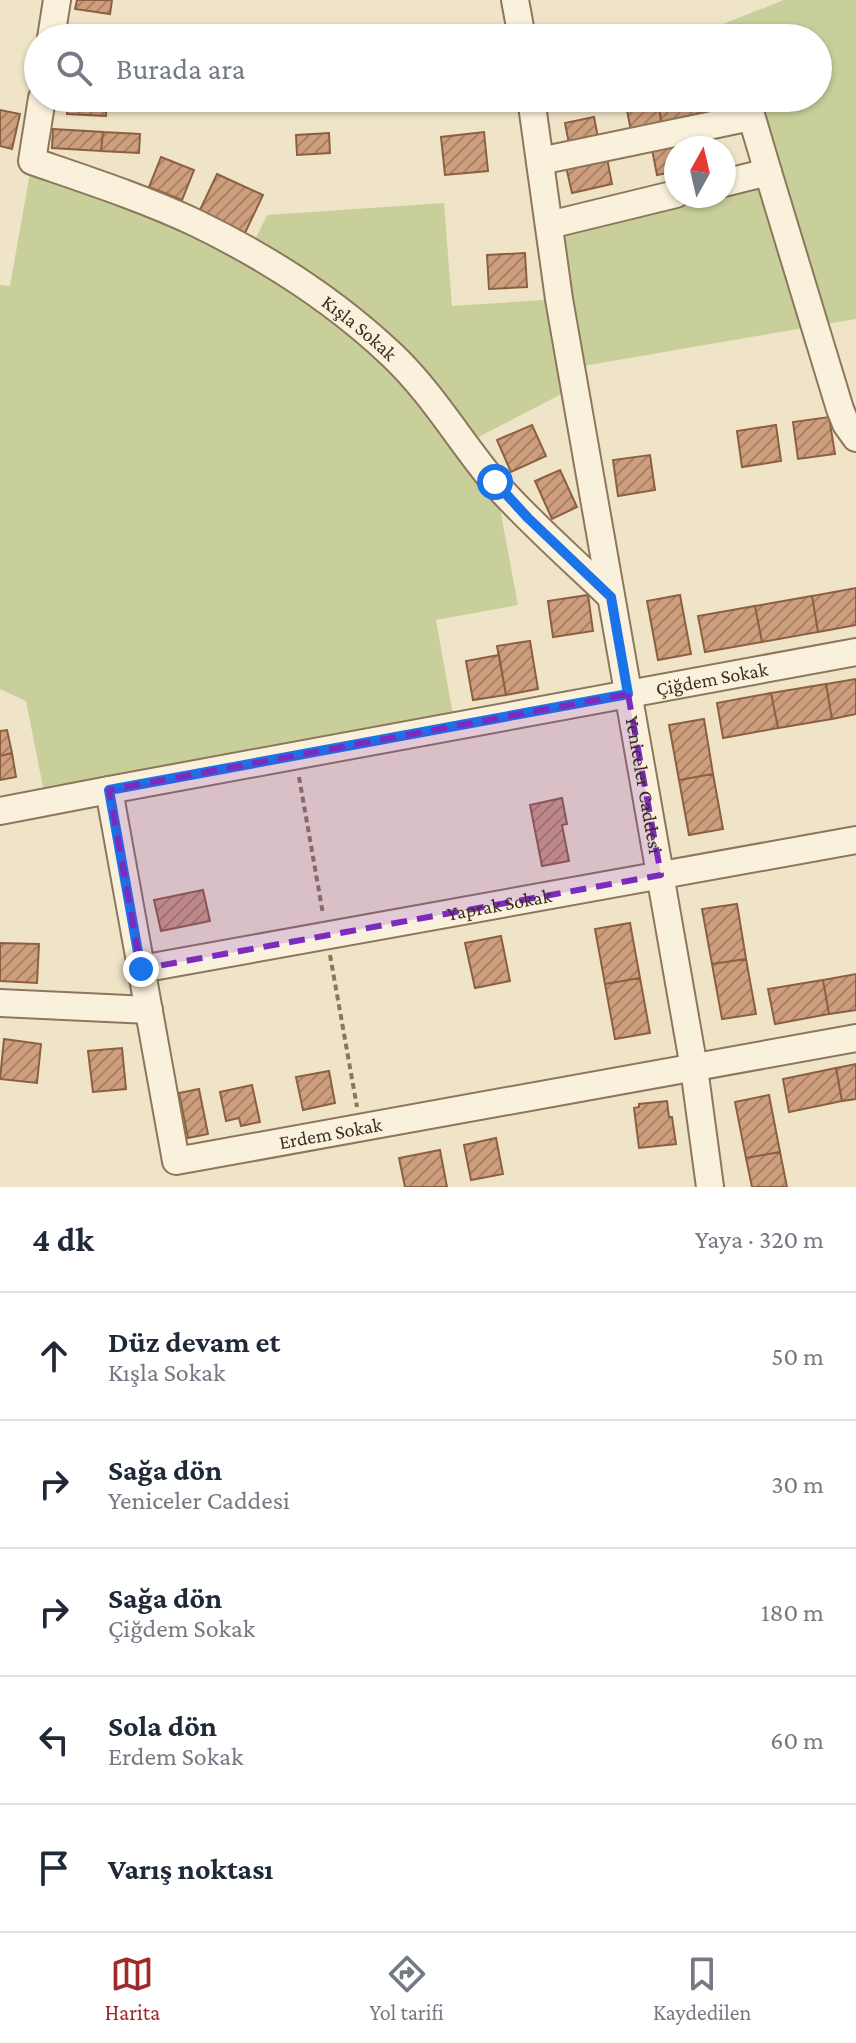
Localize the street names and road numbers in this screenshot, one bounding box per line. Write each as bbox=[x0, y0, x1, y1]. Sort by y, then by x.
street label: Kışla Sokak bbox=[318, 290, 402, 365]
street label: Çiğdem Sokak bbox=[654, 657, 770, 701]
street label: Yeniceler Caddesi bbox=[621, 714, 667, 855]
street label: Yaprak Sokak bbox=[445, 884, 554, 925]
street label: Erdem Sokak bbox=[277, 1113, 384, 1153]

